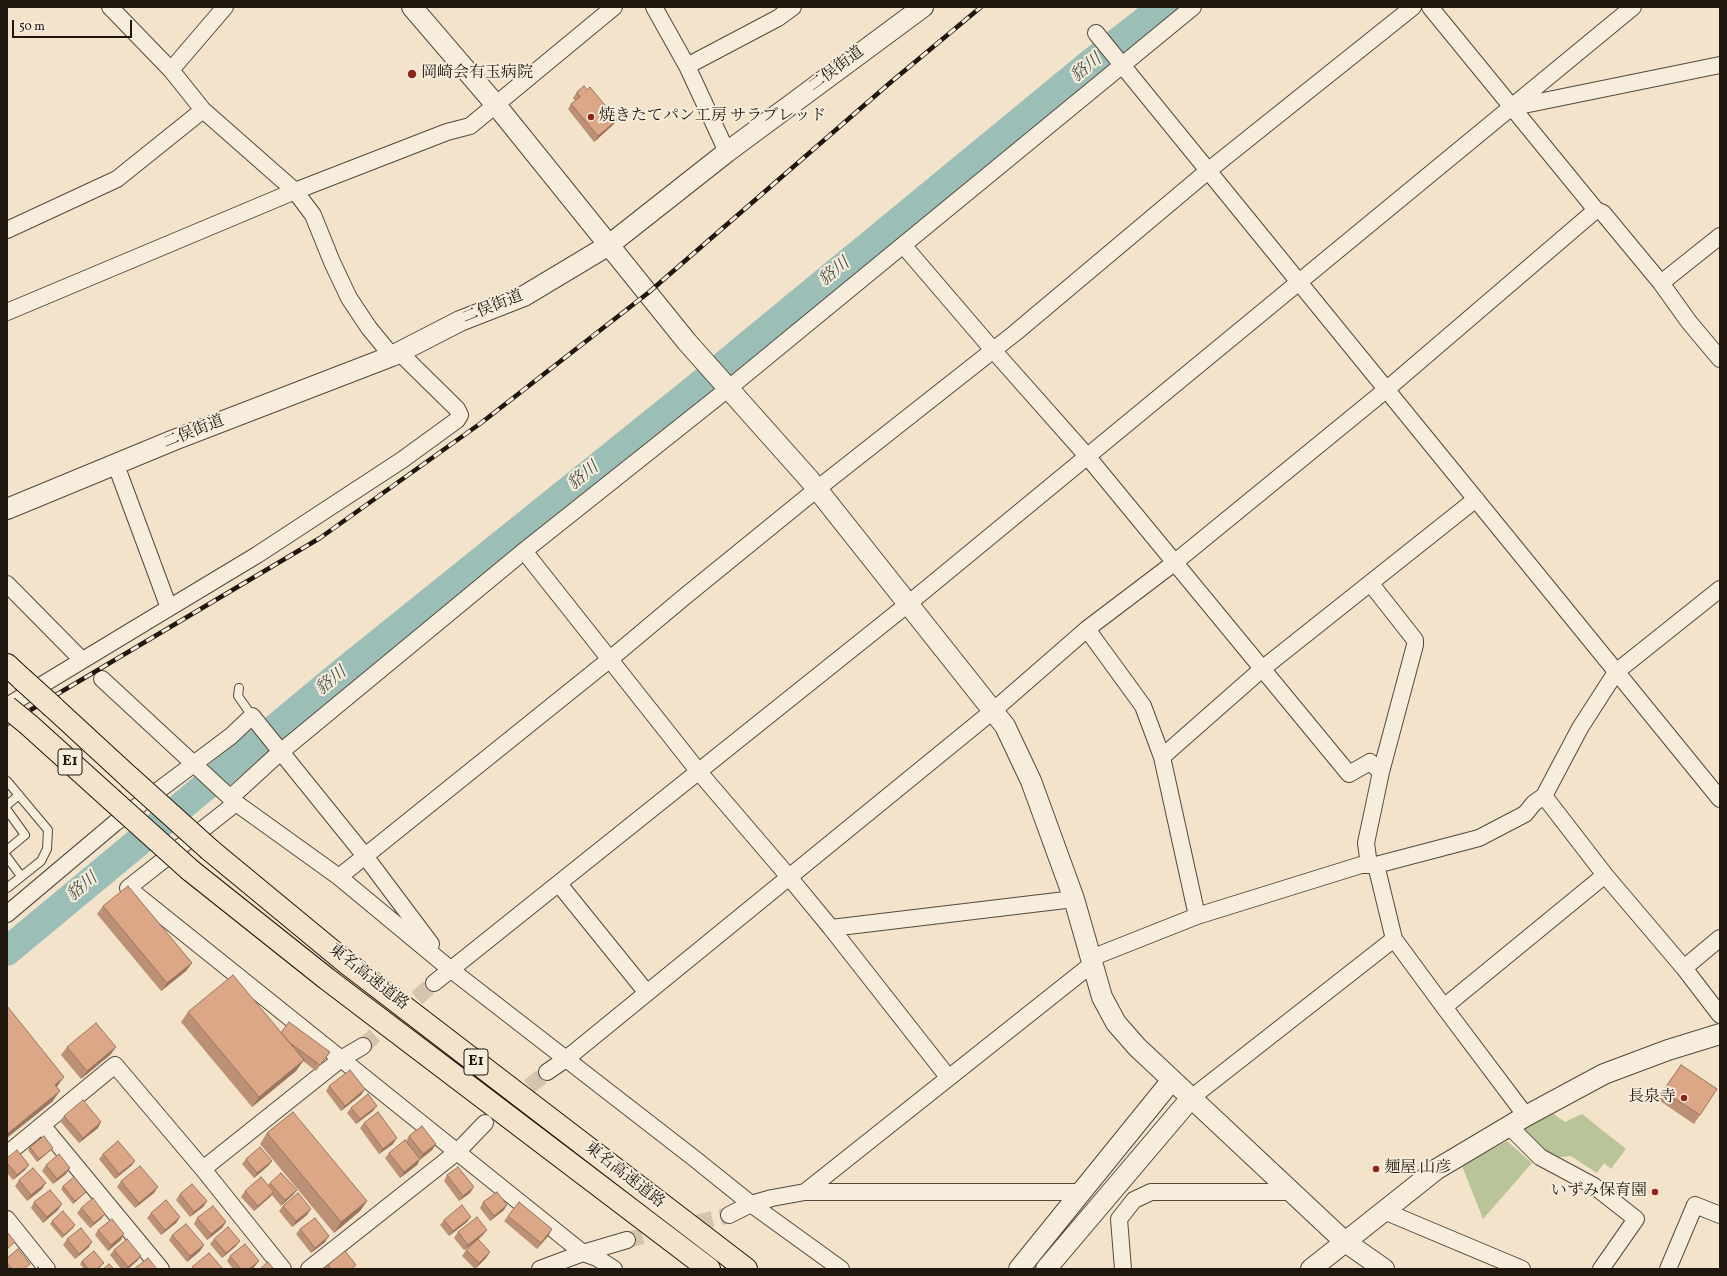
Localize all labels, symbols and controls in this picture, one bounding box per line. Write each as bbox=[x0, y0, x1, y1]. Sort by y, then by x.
scale bar bbox=[14, 12, 134, 38]
text: 50 m bbox=[19, 19, 45, 35]
street label: 二俣街道 bbox=[806, 43, 868, 97]
water label: 貉川 bbox=[1067, 50, 1107, 88]
place label: 岡崎会有玉病院 bbox=[421, 64, 533, 84]
marker: 岡崎会有玉病院 bbox=[406, 68, 418, 80]
place label: 焼きたてパン工房 サラブレッド bbox=[599, 107, 826, 127]
marker: 焼きたてパン工房 サラブレッド bbox=[586, 112, 596, 122]
water label: 貉川 bbox=[815, 254, 855, 292]
street label: 二俣街道 bbox=[460, 287, 526, 329]
street label: 二俣街道 bbox=[161, 412, 227, 454]
water label: 貉川 bbox=[564, 458, 604, 496]
water label: 貉川 bbox=[312, 663, 352, 701]
road number: E1 bbox=[58, 749, 82, 775]
water label: 貉川 bbox=[63, 869, 103, 907]
street label: 東名高速道路 bbox=[324, 941, 412, 1015]
road number: E1 bbox=[464, 1049, 488, 1075]
place label: 長泉寺 bbox=[1628, 1088, 1676, 1108]
marker: 長泉寺 bbox=[1679, 1093, 1689, 1103]
street label: 東名高速道路 bbox=[580, 1139, 668, 1213]
place label: 麺屋 山彦 bbox=[1384, 1159, 1451, 1179]
marker: 麺屋 山彦 bbox=[1371, 1164, 1381, 1174]
place label: いずみ保育園 bbox=[1551, 1182, 1647, 1202]
marker: いずみ保育園 bbox=[1650, 1187, 1660, 1197]

